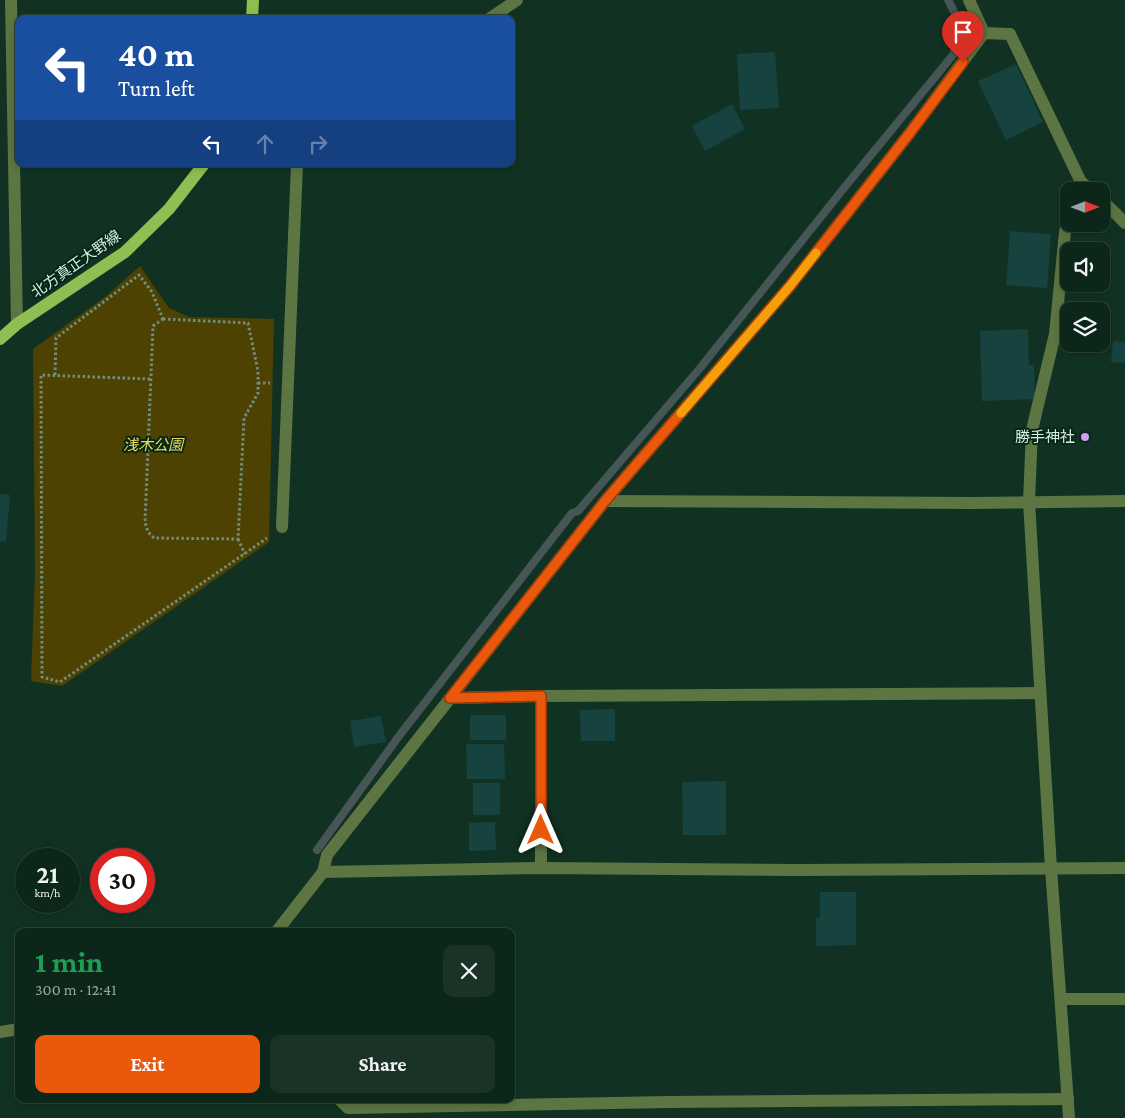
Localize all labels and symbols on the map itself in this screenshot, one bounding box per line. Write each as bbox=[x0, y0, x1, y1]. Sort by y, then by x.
pin bbox=[942, 11, 984, 62]
north arrow bbox=[1060, 182, 1110, 232]
street label: 北方真正大野線 bbox=[28, 227, 124, 301]
place label: 勝手神社 bbox=[1015, 429, 1075, 445]
marker: 勝手神社 bbox=[1079, 431, 1091, 443]
park label: 浅木公園 bbox=[123, 437, 185, 453]
position arrow bbox=[514, 803, 566, 855]
speed limit sign: 30 bbox=[90, 848, 155, 913]

